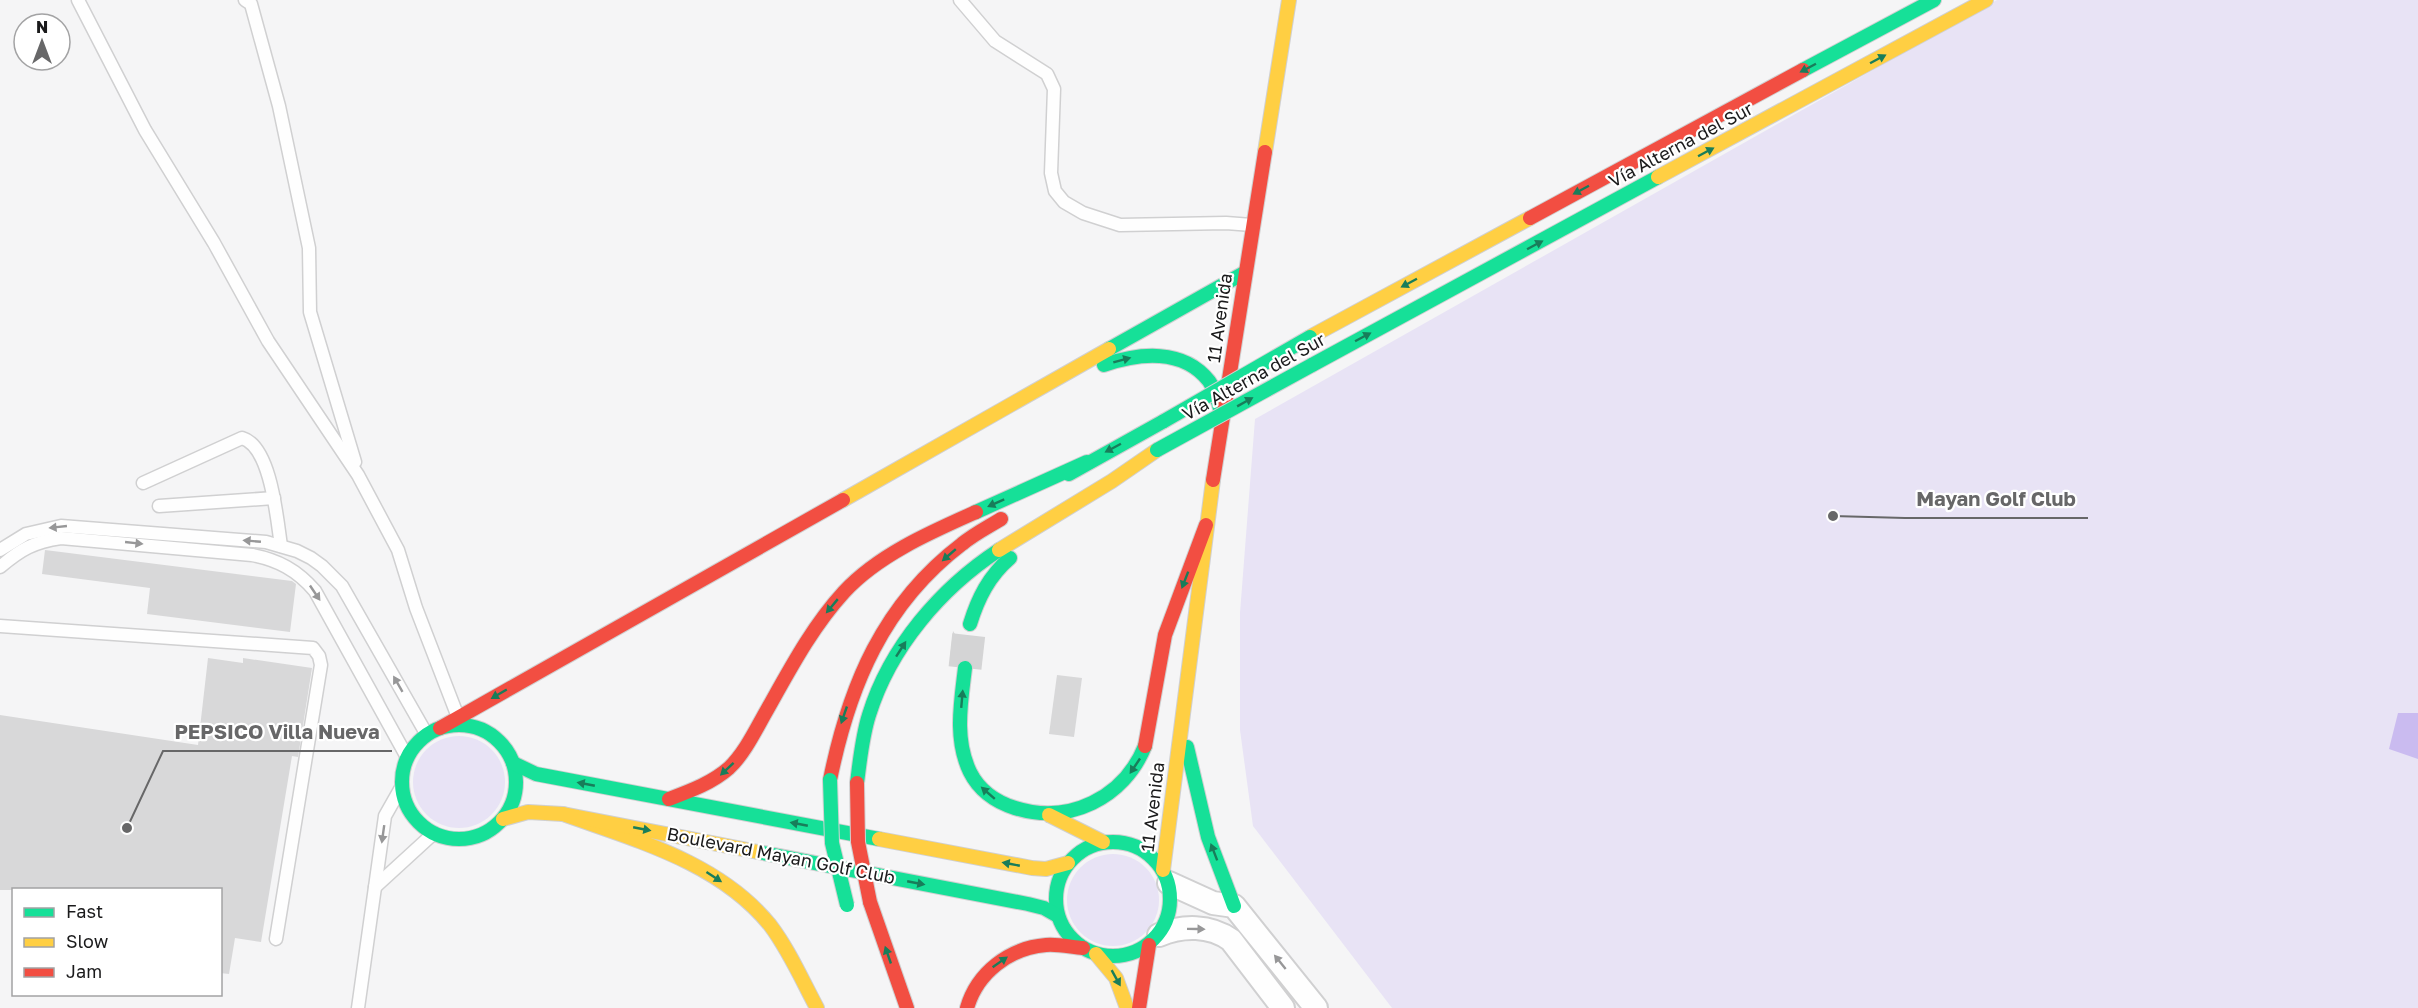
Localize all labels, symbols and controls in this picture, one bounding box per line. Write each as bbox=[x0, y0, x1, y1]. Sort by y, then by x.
north arrow bbox=[12, 12, 72, 72]
text: N bbox=[36, 17, 48, 37]
one-way arrow bbox=[1869, 54, 1886, 64]
one-way arrow bbox=[1799, 63, 1816, 73]
street label: Vía Alterna del Sur bbox=[1605, 97, 1756, 191]
one-way arrow bbox=[1698, 147, 1715, 157]
one-way arrow bbox=[1572, 185, 1589, 195]
one-way arrow bbox=[1526, 240, 1543, 250]
street label: 11 Avenida bbox=[1202, 272, 1236, 364]
one-way arrow bbox=[1401, 278, 1418, 288]
street label: Vía Alterna del Sur bbox=[1178, 328, 1329, 425]
one-way arrow bbox=[1355, 332, 1372, 342]
one-way arrow bbox=[1113, 354, 1131, 364]
one-way arrow bbox=[1237, 397, 1254, 407]
one-way arrow bbox=[1104, 443, 1121, 453]
callout: Mayan Golf Club bbox=[1905, 480, 2088, 518]
text: Mayan Golf Club bbox=[1916, 486, 2076, 510]
one-way arrow bbox=[986, 498, 1004, 508]
one-way arrow bbox=[48, 522, 67, 532]
one-way arrow bbox=[243, 536, 262, 546]
one-way arrow bbox=[125, 538, 144, 548]
one-way arrow bbox=[941, 548, 957, 561]
one-way arrow bbox=[1180, 571, 1190, 589]
one-way arrow bbox=[309, 585, 321, 601]
one-way arrow bbox=[826, 598, 839, 613]
one-way arrow bbox=[895, 641, 906, 657]
one-way arrow bbox=[392, 676, 403, 692]
one-way arrow bbox=[491, 689, 507, 700]
one-way arrow bbox=[957, 690, 967, 709]
one-way arrow bbox=[839, 706, 849, 724]
callout: PEPSICO Villa Nueva bbox=[163, 713, 392, 751]
text: PEPSICO Villa Nueva bbox=[174, 719, 380, 743]
one-way arrow bbox=[1129, 758, 1141, 774]
street label: 11 Avenida bbox=[1136, 761, 1168, 853]
one-way arrow bbox=[720, 762, 735, 775]
one-way arrow bbox=[577, 779, 596, 788]
one-way arrow bbox=[980, 786, 995, 800]
one-way arrow bbox=[789, 819, 808, 828]
street label: Boulevard Mayan Golf Club bbox=[665, 822, 897, 888]
one-way arrow bbox=[378, 825, 387, 844]
one-way arrow bbox=[633, 825, 652, 834]
one-way arrow bbox=[1208, 842, 1218, 860]
one-way arrow bbox=[1001, 859, 1020, 868]
one-way arrow bbox=[706, 871, 722, 882]
one-way arrow bbox=[907, 879, 926, 888]
legend bbox=[12, 888, 222, 996]
text: Fast bbox=[66, 900, 103, 922]
one-way arrow bbox=[1186, 924, 1205, 934]
text: Slow bbox=[66, 930, 109, 952]
one-way arrow bbox=[883, 946, 892, 964]
one-way arrow bbox=[1274, 955, 1287, 970]
one-way arrow bbox=[992, 956, 1008, 968]
text: Jam bbox=[66, 960, 102, 982]
one-way arrow bbox=[1111, 970, 1121, 987]

